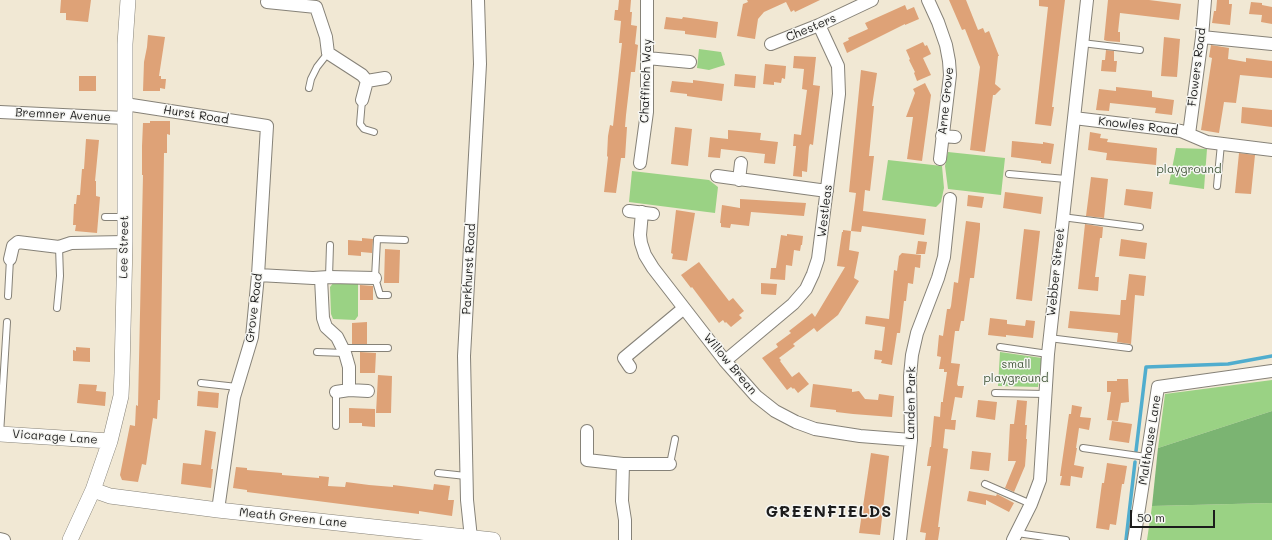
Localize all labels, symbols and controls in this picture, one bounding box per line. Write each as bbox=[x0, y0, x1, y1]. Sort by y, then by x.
street label: Chesters bbox=[784, 11, 838, 45]
street label: Flowers Road bbox=[1185, 27, 1209, 107]
street label: Chaffinch Way bbox=[637, 39, 655, 123]
street label: Arne Grove bbox=[935, 66, 957, 136]
street label: Hurst Road bbox=[162, 103, 230, 127]
street label: Bremner Avenue bbox=[15, 105, 111, 125]
street label: Knowles Road bbox=[1097, 114, 1179, 138]
park label: playground bbox=[1156, 162, 1222, 176]
street label: Westleas bbox=[815, 184, 835, 238]
street label: Lee Street bbox=[116, 215, 132, 279]
street label: Parkhurst Road bbox=[459, 223, 479, 315]
street label: Webber Street bbox=[1044, 227, 1068, 317]
street label: Grove Road bbox=[243, 273, 265, 343]
street label: Willow Brean bbox=[700, 330, 760, 398]
park label: small playground bbox=[983, 357, 1049, 385]
street label: Landen Park bbox=[903, 366, 919, 440]
street label: Malthouse Lane bbox=[1136, 394, 1164, 486]
street label: Vicarage Lane bbox=[12, 427, 98, 447]
district label: GREENFIELDS bbox=[766, 502, 892, 522]
scale bar bbox=[1132, 502, 1217, 528]
street label: Meath Green Lane bbox=[238, 505, 348, 531]
text: 50 m bbox=[1137, 509, 1165, 525]

